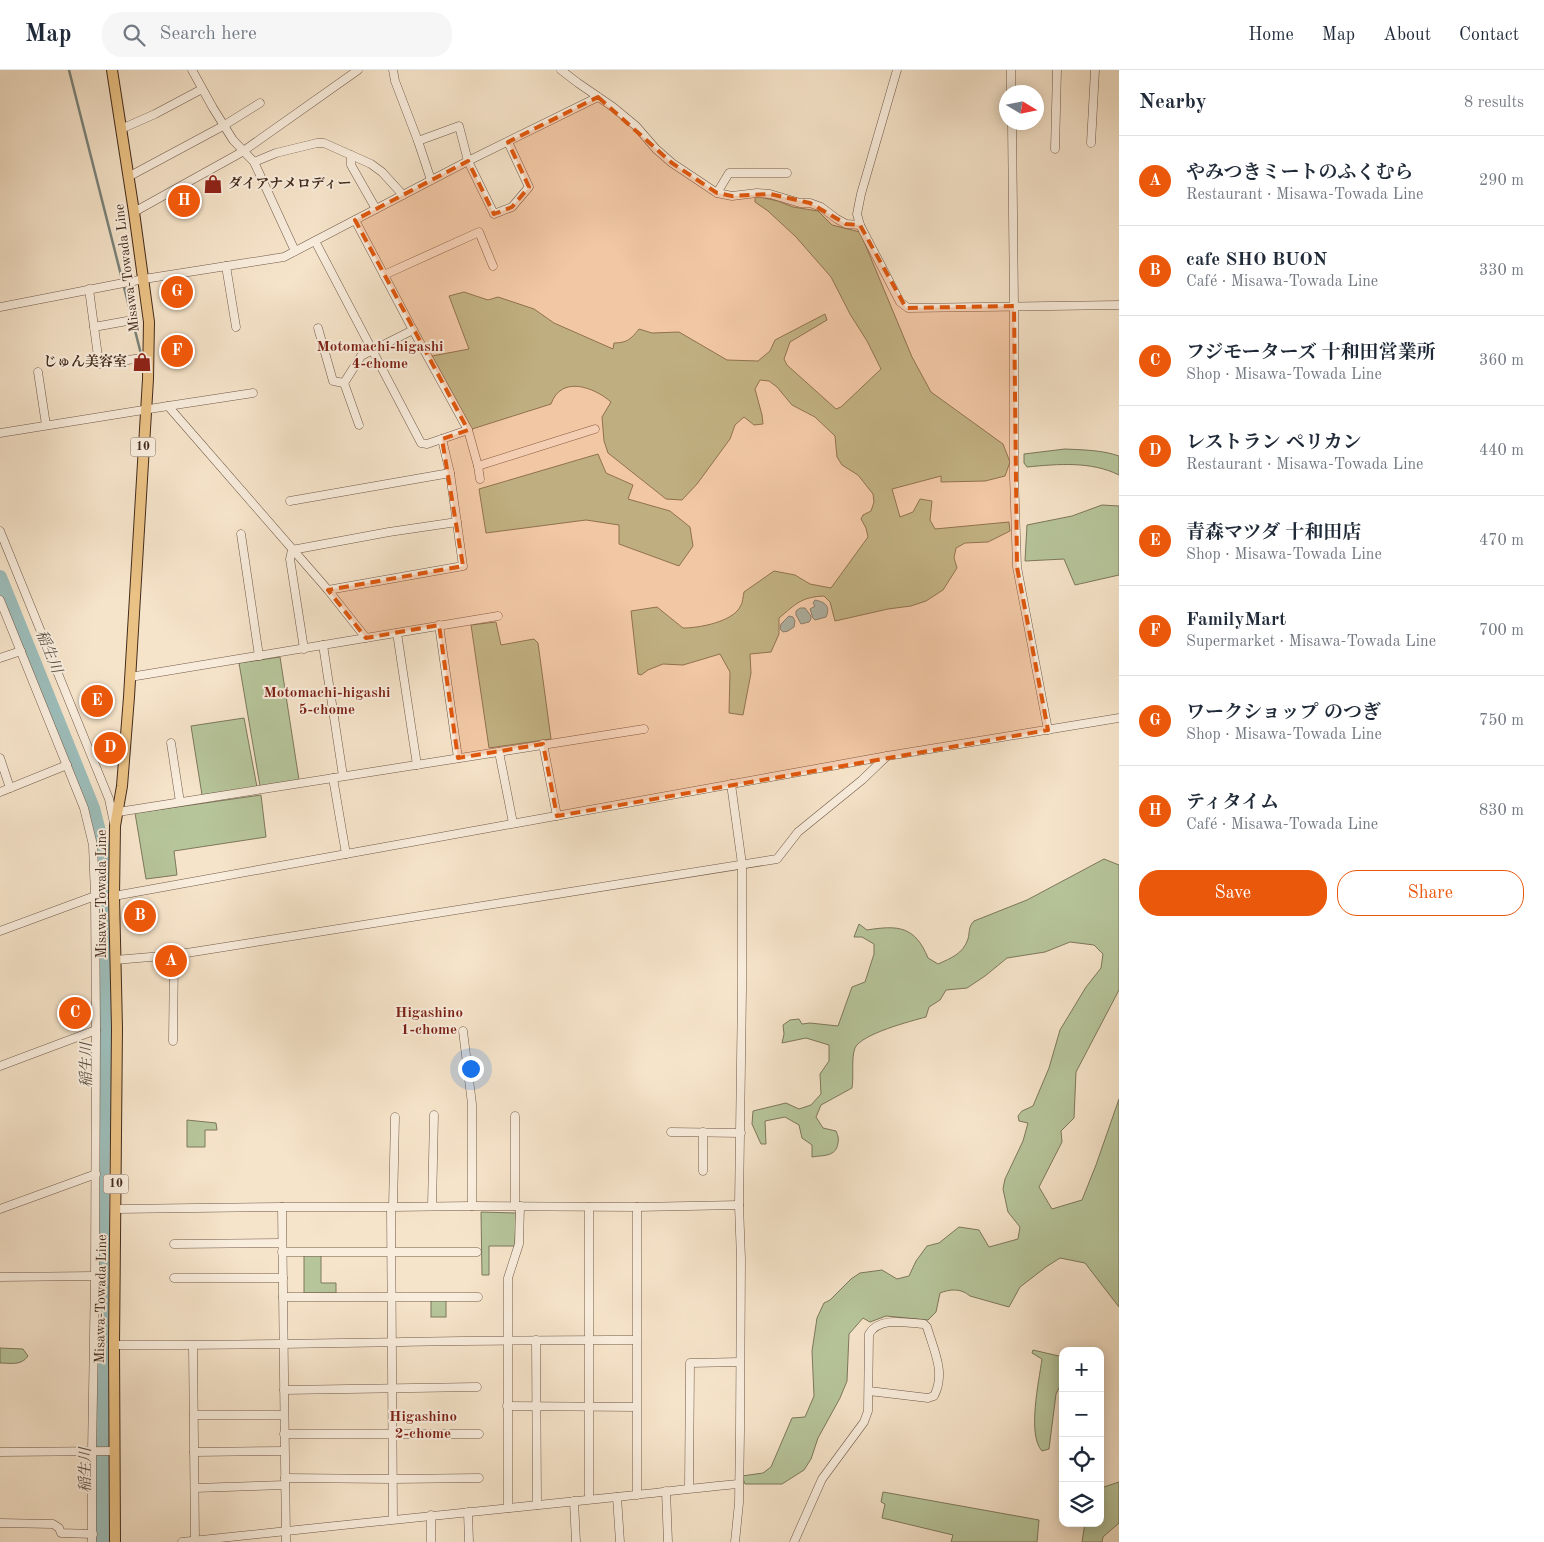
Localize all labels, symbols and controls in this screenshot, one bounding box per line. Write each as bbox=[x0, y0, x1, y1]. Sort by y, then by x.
search box bbox=[102, 12, 452, 57]
icon: search bbox=[120, 21, 148, 49]
text: Map bbox=[25, 23, 72, 47]
text: Search here bbox=[160, 25, 257, 44]
text: Home bbox=[1248, 26, 1294, 44]
text: Map bbox=[1322, 26, 1355, 44]
text: About bbox=[1383, 26, 1431, 44]
text: Contact bbox=[1459, 26, 1519, 44]
north arrow bbox=[999, 85, 1044, 130]
text: Nearby bbox=[1139, 92, 1207, 113]
text: 8 results bbox=[1464, 95, 1524, 111]
text: やみつきミートのふくむら bbox=[1186, 164, 1414, 183]
shop icon: ダイアナメロディー bbox=[202, 173, 224, 195]
text: A bbox=[1149, 173, 1161, 189]
text: 290 m bbox=[1479, 173, 1524, 189]
place label: ダイアナメロディー bbox=[228, 175, 352, 191]
pin: H bbox=[168, 182, 200, 220]
text: Restaurant · Misawa-Towada Line bbox=[1186, 187, 1423, 203]
street label: Misawa-Towada Line bbox=[112, 203, 142, 333]
text: cafe SHO BUON bbox=[1186, 251, 1327, 270]
text: B bbox=[1149, 263, 1161, 279]
text: 330 m bbox=[1479, 263, 1524, 279]
pin: G bbox=[161, 273, 193, 311]
text: Café · Misawa-Towada Line bbox=[1186, 274, 1378, 290]
pin: F bbox=[161, 332, 193, 370]
district label: Motomachi-higashi 4-chome bbox=[316, 340, 444, 372]
text: フジモーターズ 十和田営業所 bbox=[1186, 344, 1436, 363]
shop icon: じゅん美容室 bbox=[131, 351, 153, 373]
text: C bbox=[1150, 353, 1160, 369]
text: 360 m bbox=[1479, 353, 1524, 369]
place label: じゅん美容室 bbox=[43, 354, 127, 369]
text: Shop · Misawa-Towada Line bbox=[1186, 367, 1382, 383]
text: レストラン ペリカン bbox=[1186, 434, 1362, 453]
road number: 10 bbox=[130, 438, 156, 457]
text: D bbox=[1149, 443, 1161, 459]
text: 440 m bbox=[1479, 443, 1524, 459]
text: Restaurant · Misawa-Towada Line bbox=[1186, 457, 1423, 473]
text: 青森マツダ 十和田店 bbox=[1186, 524, 1362, 543]
text: E bbox=[1149, 533, 1161, 549]
text: 470 m bbox=[1479, 533, 1524, 549]
text: Shop · Misawa-Towada Line bbox=[1186, 547, 1382, 563]
text: FamilyMart bbox=[1186, 611, 1286, 630]
text: F bbox=[1150, 623, 1160, 639]
text: 700 m bbox=[1479, 623, 1524, 639]
water label: 稲生川 bbox=[33, 628, 66, 678]
text: Supermarket · Misawa-Towada Line bbox=[1186, 634, 1436, 650]
pin: E bbox=[81, 682, 113, 720]
district label: Motomachi-higashi 5-chome bbox=[263, 686, 391, 718]
text: ワークショップ のつぎ bbox=[1186, 704, 1381, 723]
text: G bbox=[1149, 713, 1161, 729]
text: 750 m bbox=[1479, 713, 1524, 729]
text: Shop · Misawa-Towada Line bbox=[1186, 727, 1382, 743]
pin: D bbox=[94, 729, 126, 767]
text: ティタイム bbox=[1186, 794, 1279, 813]
text: H bbox=[1148, 803, 1162, 819]
text: 830 m bbox=[1479, 803, 1524, 819]
text: Café · Misawa-Towada Line bbox=[1186, 817, 1378, 833]
street label: Misawa-Towada Line bbox=[95, 829, 109, 959]
button: Save bbox=[1139, 870, 1327, 916]
button: Share bbox=[1337, 870, 1524, 916]
pin: B bbox=[124, 897, 156, 935]
pin: A bbox=[155, 942, 187, 980]
pin: C bbox=[59, 994, 91, 1032]
district label: Higashino 1-chome bbox=[395, 1006, 463, 1038]
water label: 稲生川 bbox=[78, 1041, 95, 1088]
your location bbox=[458, 1056, 484, 1082]
road number: 10 bbox=[104, 1174, 128, 1194]
street label: Misawa-Towada Line bbox=[93, 1234, 109, 1364]
map controls bbox=[1059, 1347, 1104, 1527]
button: + bbox=[1059, 1347, 1104, 1392]
button: − bbox=[1059, 1392, 1104, 1437]
district label: Higashino 2-chome bbox=[389, 1410, 457, 1442]
button: locate bbox=[1059, 1437, 1104, 1482]
water label: 稲生川 bbox=[77, 1446, 94, 1493]
button: layers bbox=[1059, 1482, 1104, 1527]

